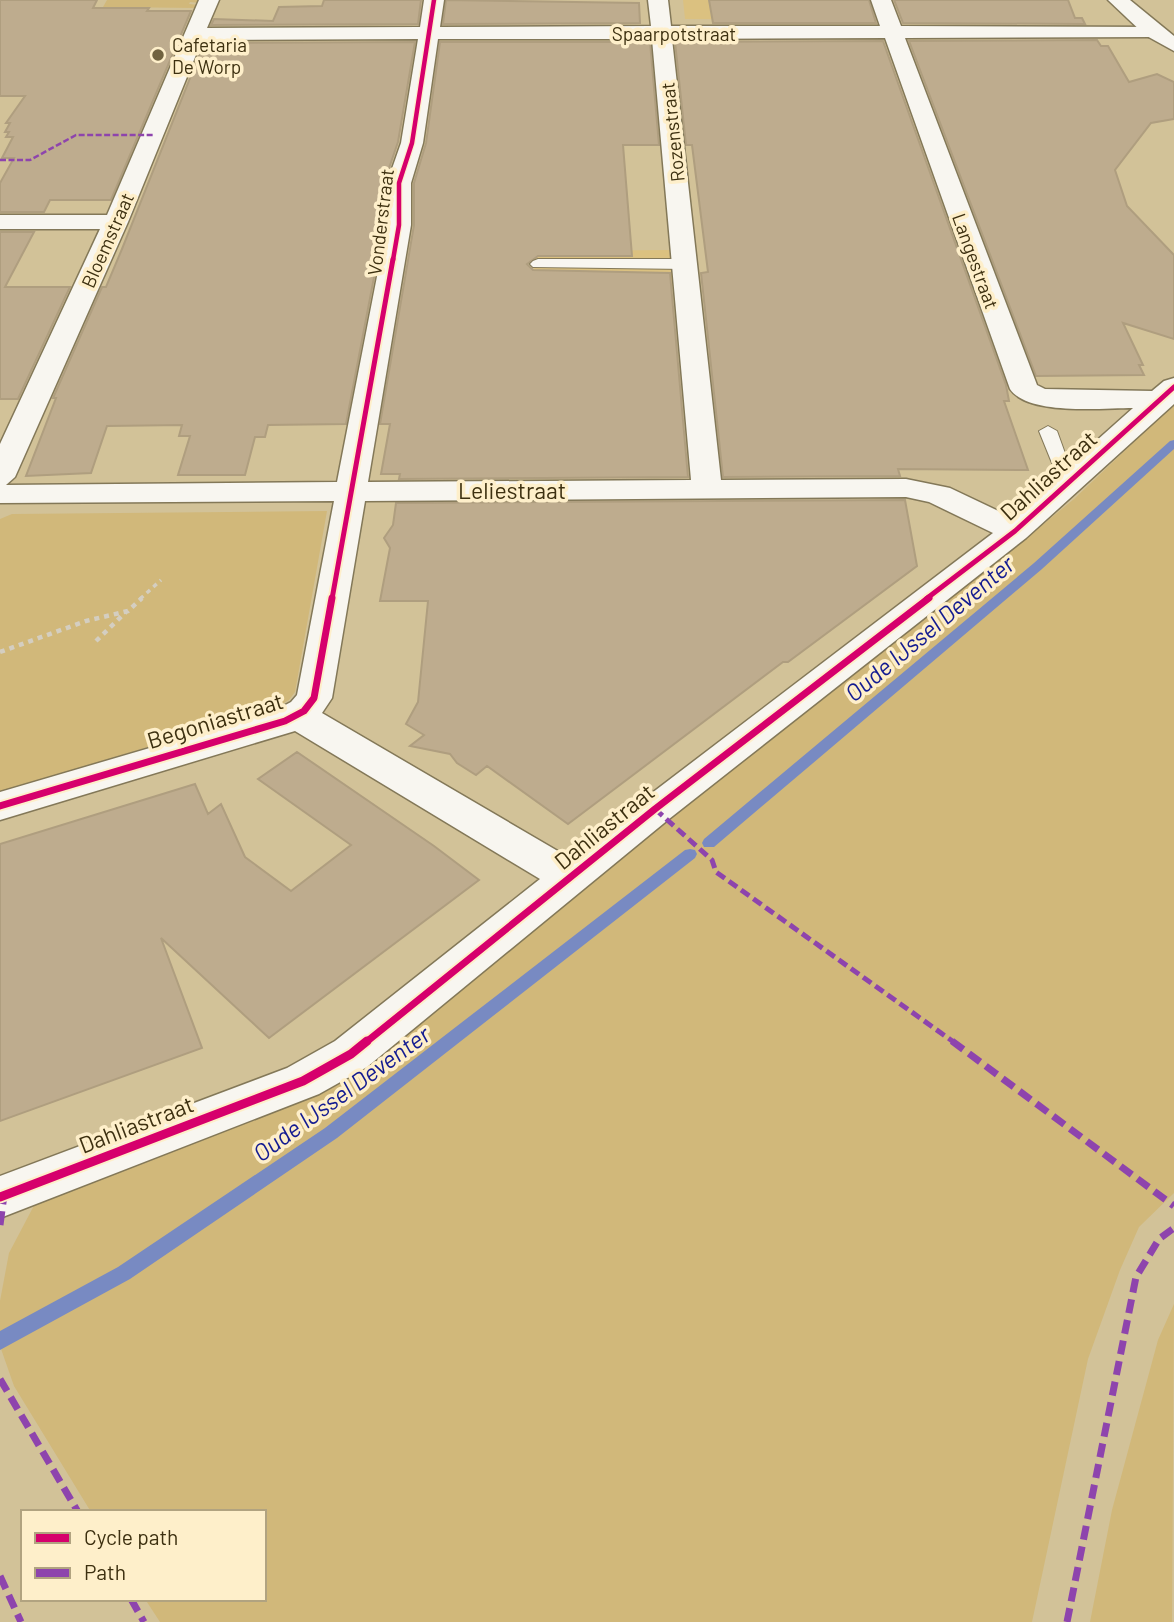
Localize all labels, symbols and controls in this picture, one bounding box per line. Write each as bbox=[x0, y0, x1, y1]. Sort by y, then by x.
street label: Spaarpotstraat bbox=[612, 22, 736, 45]
place label: Cafetaria De Worp bbox=[172, 33, 247, 78]
marker: Cafetaria De Worp bbox=[150, 47, 166, 63]
street label: Rozenstraat bbox=[655, 81, 689, 183]
street label: Vonderstraat bbox=[362, 167, 398, 277]
street label: Bloemstraat bbox=[76, 189, 138, 291]
street label: Langestraat bbox=[948, 210, 1004, 312]
street label: Dahliastraat bbox=[994, 424, 1102, 526]
street label: Leliestraat bbox=[458, 476, 566, 504]
water label: Oude IJssel Deventer bbox=[839, 548, 1021, 707]
street label: Begoniastraat bbox=[143, 686, 287, 754]
street label: Dahliastraat bbox=[548, 777, 660, 875]
water label: Oude IJssel Deventer bbox=[247, 1018, 436, 1167]
street label: Dahliastraat bbox=[75, 1089, 197, 1159]
legend bbox=[21, 1510, 266, 1601]
text: Cycle path bbox=[84, 1524, 178, 1549]
text: Path bbox=[84, 1559, 126, 1584]

